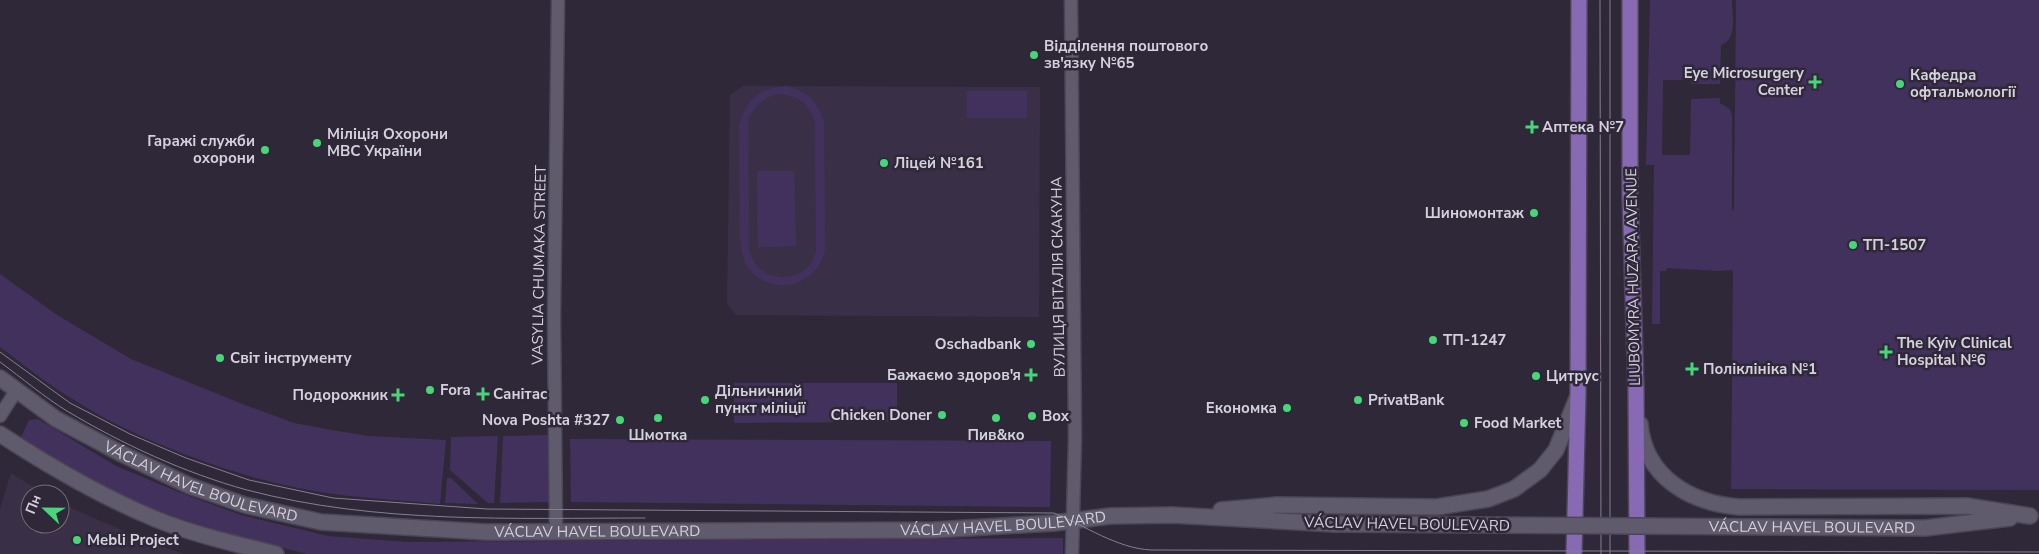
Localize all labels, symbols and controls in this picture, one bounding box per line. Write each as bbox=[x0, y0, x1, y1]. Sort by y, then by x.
place label: Відділення поштового зв'язку №65 bbox=[1044, 36, 1208, 73]
marker: Відділення поштового зв'язку №65 bbox=[1028, 49, 1040, 61]
place label: Eye Microsurgery Center bbox=[1684, 63, 1804, 100]
place label: Кафедра офтальмології bbox=[1910, 65, 2017, 102]
marker: Eye Microsurgery Center bbox=[1808, 75, 1822, 89]
marker: Кафедра офтальмології bbox=[1894, 78, 1906, 90]
place label: Аптека №7 bbox=[1542, 117, 1624, 137]
marker: Аптека №7 bbox=[1526, 121, 1538, 133]
place label: Міліція Охорони МВС України bbox=[327, 124, 448, 161]
place label: Гаражі служби охорони bbox=[147, 131, 255, 168]
marker: Міліція Охорони МВС України bbox=[311, 137, 323, 149]
marker: Гаражі служби охорони bbox=[259, 144, 271, 156]
place label: Ліцей №161 bbox=[894, 153, 984, 173]
marker: Ліцей №161 bbox=[878, 157, 890, 169]
street label: VASYLIA CHUMAKA STREET bbox=[527, 165, 551, 366]
street label: LIUBOMYRA HUZARA AVENUE bbox=[1621, 168, 1645, 386]
street label: ВУЛИЦЯ ВІТАЛІЯ СКАКУНА bbox=[1046, 176, 1070, 378]
place label: Шиномонтаж bbox=[1425, 203, 1525, 223]
marker: Шиномонтаж bbox=[1528, 207, 1540, 219]
place label: ТП-1507 bbox=[1863, 235, 1926, 255]
marker: ТП-1507 bbox=[1847, 239, 1859, 251]
place label: ТП-1247 bbox=[1443, 330, 1506, 350]
place label: The Kyiv Clinical Hospital №6 bbox=[1897, 333, 2012, 370]
place label: Oschadbank bbox=[935, 334, 1022, 354]
marker: ТП-1247 bbox=[1427, 334, 1439, 346]
marker: Oschadbank bbox=[1025, 338, 1037, 350]
marker: The Kyiv Clinical Hospital №6 bbox=[1879, 345, 1893, 359]
place label: Світ інструменту bbox=[230, 348, 353, 368]
marker: Світ інструменту bbox=[214, 352, 226, 364]
place label: Поліклініка №1 bbox=[1703, 359, 1817, 379]
marker: Поліклініка №1 bbox=[1685, 362, 1699, 376]
place label: Бажаємо здоров'я bbox=[887, 365, 1021, 385]
place label: Цитрус bbox=[1546, 366, 1599, 386]
marker: Бажаємо здоров'я bbox=[1025, 369, 1037, 381]
marker: Цитрус bbox=[1530, 370, 1542, 382]
place label: Fora bbox=[440, 380, 471, 400]
place label: Дільничний пункт міліції bbox=[715, 381, 807, 418]
marker: Fora bbox=[424, 384, 436, 396]
place label: Санітас bbox=[493, 384, 547, 404]
place label: Подорожник bbox=[293, 385, 389, 405]
marker: Санітас bbox=[477, 388, 489, 400]
marker: Подорожник bbox=[392, 389, 404, 401]
place label: PrivatBank bbox=[1368, 390, 1445, 410]
marker: Дільничний пункт міліції bbox=[699, 394, 711, 406]
marker: PrivatBank bbox=[1352, 394, 1364, 406]
place label: Економка bbox=[1206, 398, 1277, 418]
marker: Економка bbox=[1281, 402, 1293, 414]
place label: Chicken Doner bbox=[830, 405, 932, 425]
place label: Box bbox=[1042, 406, 1070, 426]
marker: Chicken Doner bbox=[936, 409, 948, 421]
place label: Nova Poshta #327 bbox=[482, 410, 610, 430]
marker: Box bbox=[1026, 410, 1038, 422]
marker: Шмотка bbox=[652, 412, 664, 424]
marker: Пив&ко bbox=[990, 412, 1002, 424]
place label: Food Market bbox=[1474, 413, 1562, 433]
marker: Nova Poshta #327 bbox=[614, 414, 626, 426]
marker: Food Market bbox=[1458, 417, 1470, 429]
place label: Шмотка bbox=[628, 425, 688, 445]
place label: Пив&ко bbox=[967, 425, 1025, 445]
street label: VÁCLAV HAVEL BOULEVARD bbox=[99, 436, 300, 526]
north arrow bbox=[20, 484, 70, 534]
text: Пн bbox=[21, 492, 46, 517]
street label: VÁCLAV HAVEL BOULEVARD bbox=[899, 507, 1107, 540]
street label: VÁCLAV HAVEL BOULEVARD bbox=[1303, 512, 1510, 536]
street label: VÁCLAV HAVEL BOULEVARD bbox=[1708, 517, 1915, 538]
street label: VÁCLAV HAVEL BOULEVARD bbox=[493, 521, 701, 542]
place label: Mebli Project bbox=[87, 530, 179, 550]
marker: Mebli Project bbox=[71, 534, 83, 546]

